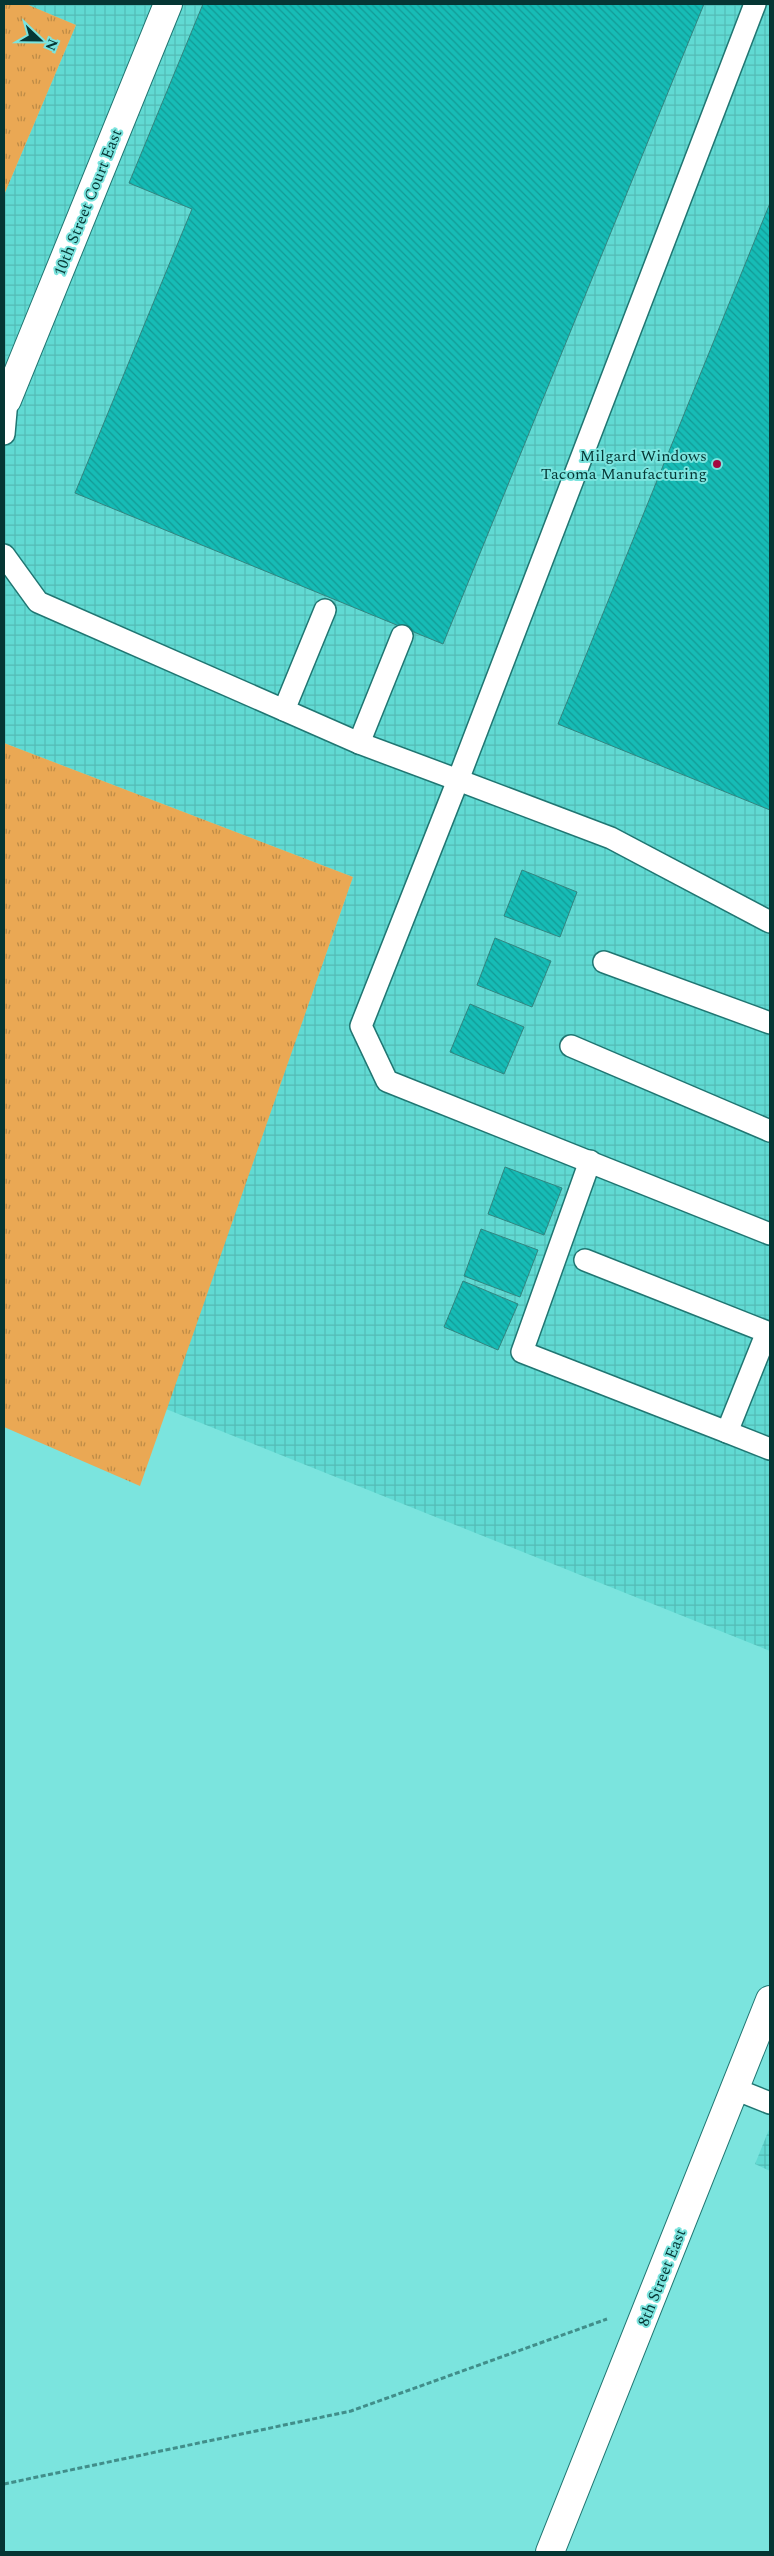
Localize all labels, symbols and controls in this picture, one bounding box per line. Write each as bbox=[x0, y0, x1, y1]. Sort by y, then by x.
north arrow bbox=[15, 15, 65, 65]
text: N bbox=[40, 35, 63, 54]
street label: 10th Street Court East bbox=[47, 125, 129, 280]
place label: Milgard Windows Tacoma Manufacturing bbox=[541, 444, 707, 486]
marker: Milgard Windows Tacoma Manufacturing bbox=[711, 458, 723, 470]
street label: 8th Street East bbox=[631, 2225, 693, 2330]

